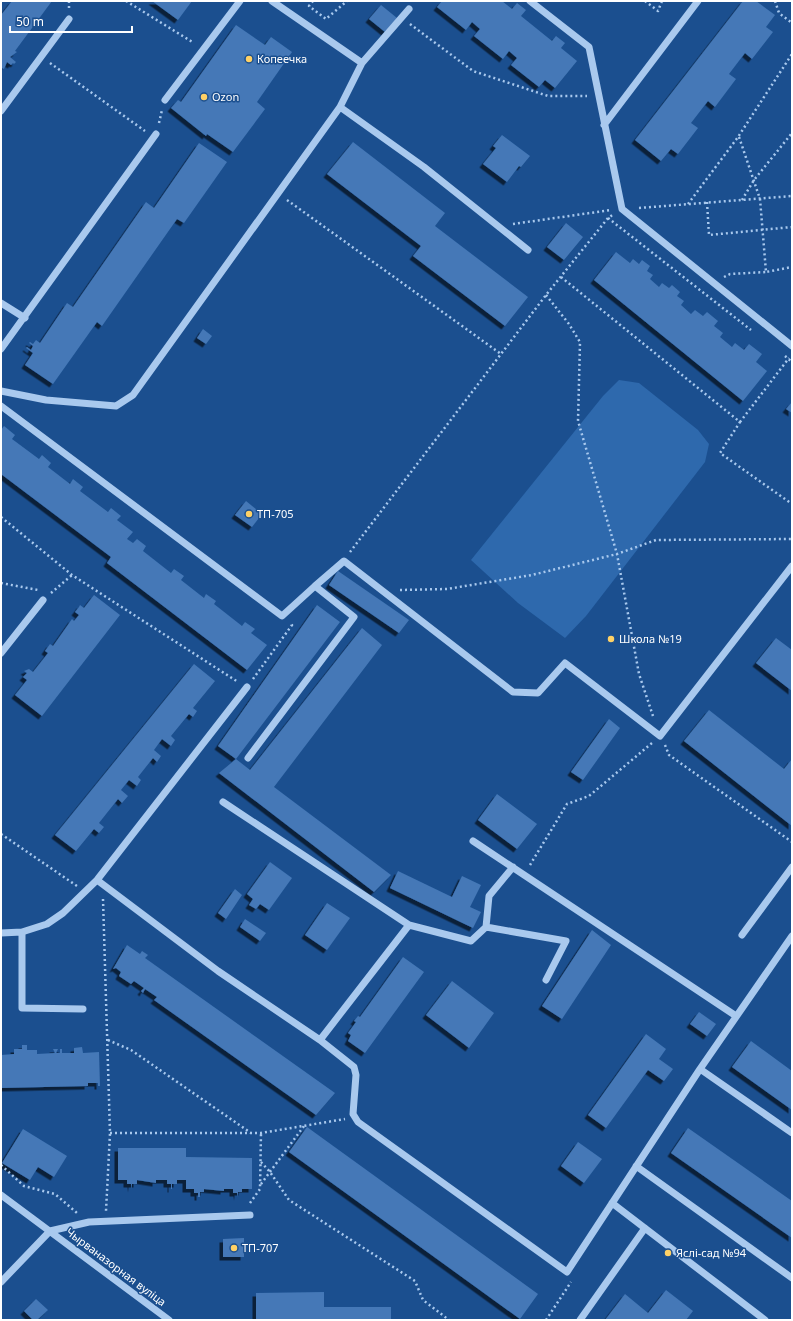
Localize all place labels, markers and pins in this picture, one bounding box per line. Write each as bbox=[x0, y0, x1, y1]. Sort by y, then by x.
place label: Копеечка bbox=[257, 51, 307, 66]
marker: Копеечка bbox=[244, 54, 254, 64]
place label: Ozon bbox=[212, 89, 239, 104]
marker: Ozon bbox=[199, 92, 209, 102]
place label: ТП-705 bbox=[257, 506, 294, 521]
marker: ТП-705 bbox=[244, 509, 254, 519]
place label: Школа №19 bbox=[619, 631, 682, 646]
marker: Школа №19 bbox=[606, 634, 616, 644]
place label: ТП-707 bbox=[242, 1240, 279, 1255]
marker: ТП-707 bbox=[229, 1243, 239, 1253]
place label: Яслі-сад №94 bbox=[676, 1245, 747, 1260]
marker: Яслі-сад №94 bbox=[663, 1248, 673, 1258]

